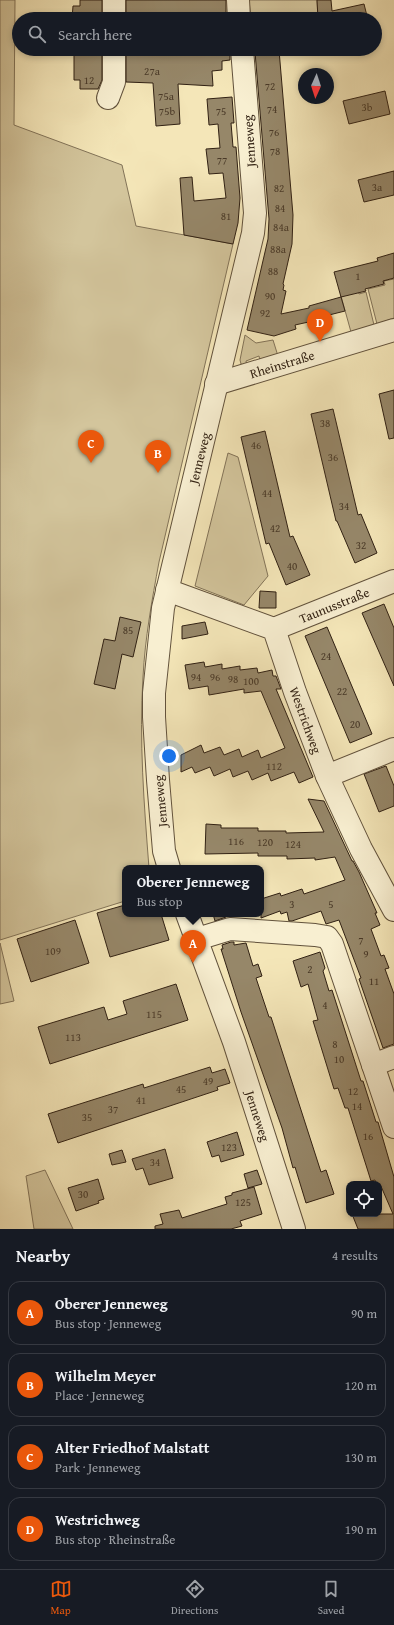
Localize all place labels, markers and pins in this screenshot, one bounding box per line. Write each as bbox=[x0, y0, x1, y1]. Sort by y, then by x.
pin: D bbox=[307, 309, 333, 342]
pin: C bbox=[78, 430, 104, 463]
pin: B bbox=[145, 440, 171, 473]
pin: A bbox=[180, 930, 206, 963]

